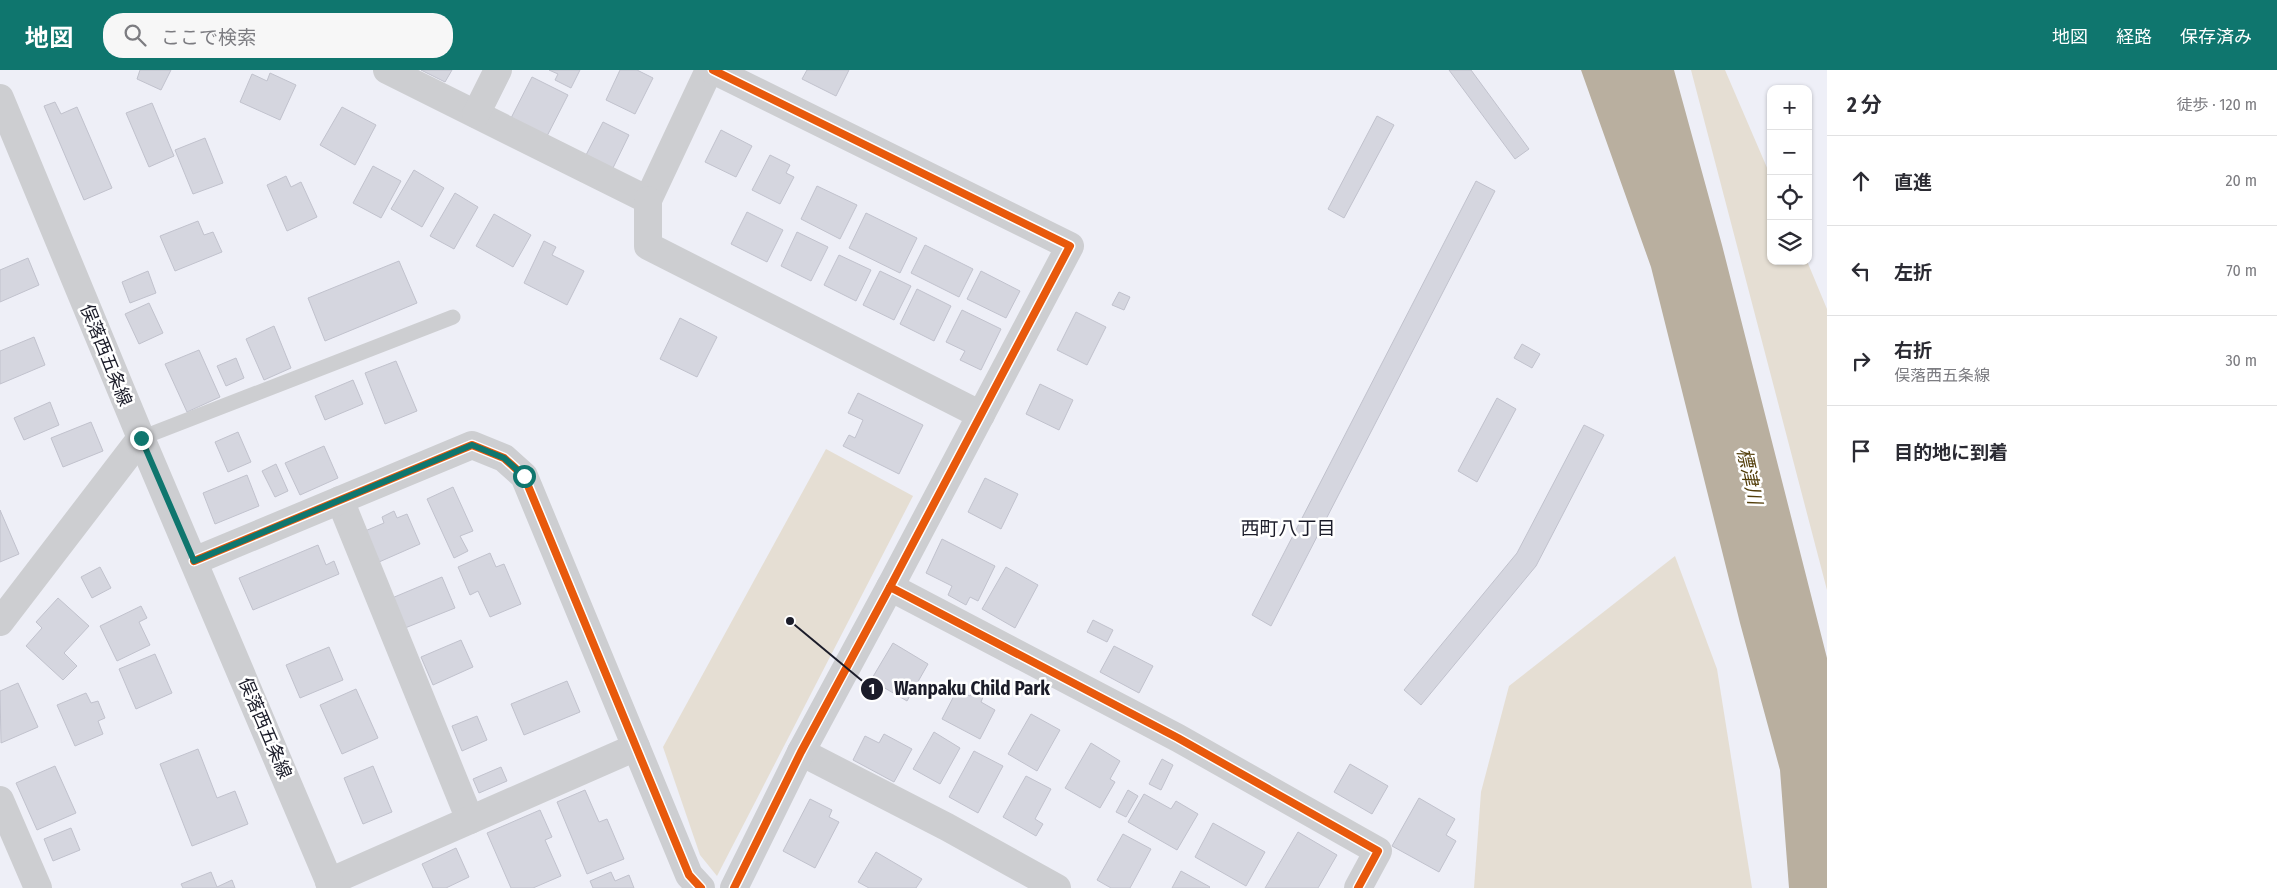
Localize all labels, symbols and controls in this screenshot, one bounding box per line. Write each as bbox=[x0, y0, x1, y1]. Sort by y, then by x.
search box bbox=[103, 13, 453, 58]
icon: search bbox=[121, 21, 149, 49]
text: 地図 bbox=[25, 24, 73, 52]
text: ここで検索 bbox=[161, 26, 256, 49]
text: 地図 bbox=[2052, 26, 2088, 48]
text: 経路 bbox=[2116, 26, 2152, 48]
text: 保存済み bbox=[2180, 26, 2252, 48]
map controls bbox=[1767, 85, 1812, 265]
button: + bbox=[1767, 85, 1812, 130]
text: 2 分 bbox=[1847, 92, 1882, 118]
text: 徒歩 · 120 m bbox=[2176, 95, 2257, 114]
button: − bbox=[1767, 130, 1812, 175]
icon: ahead bbox=[1847, 167, 1875, 195]
text: 直進 bbox=[1894, 171, 1932, 194]
text: 20 m bbox=[2226, 171, 2257, 190]
button: locate bbox=[1767, 175, 1812, 220]
button: layers bbox=[1767, 220, 1812, 265]
icon: left bbox=[1847, 257, 1875, 285]
text: 左折 bbox=[1894, 261, 1932, 284]
text: 70 m bbox=[2226, 261, 2257, 280]
street label: 俣落西五条線 bbox=[76, 301, 136, 409]
text: 右折 bbox=[1894, 339, 1932, 362]
icon: right bbox=[1847, 347, 1875, 375]
text: 30 m bbox=[2225, 351, 2257, 370]
text: 俣落西五条線 bbox=[1894, 366, 1990, 385]
route end bbox=[130, 427, 153, 450]
icon: arrive bbox=[1847, 437, 1875, 465]
text: 目的地に到着 bbox=[1894, 441, 2008, 464]
water label: 標津川 bbox=[1732, 446, 1767, 508]
route start bbox=[513, 465, 536, 488]
district label: 西町八丁目 bbox=[1240, 517, 1336, 540]
callout: Wanpaku Child Park bbox=[859, 672, 1060, 706]
street label: 俣落西五条線 bbox=[234, 674, 296, 782]
text: Wanpaku Child Park bbox=[894, 677, 1050, 700]
text: 1 bbox=[869, 680, 875, 698]

